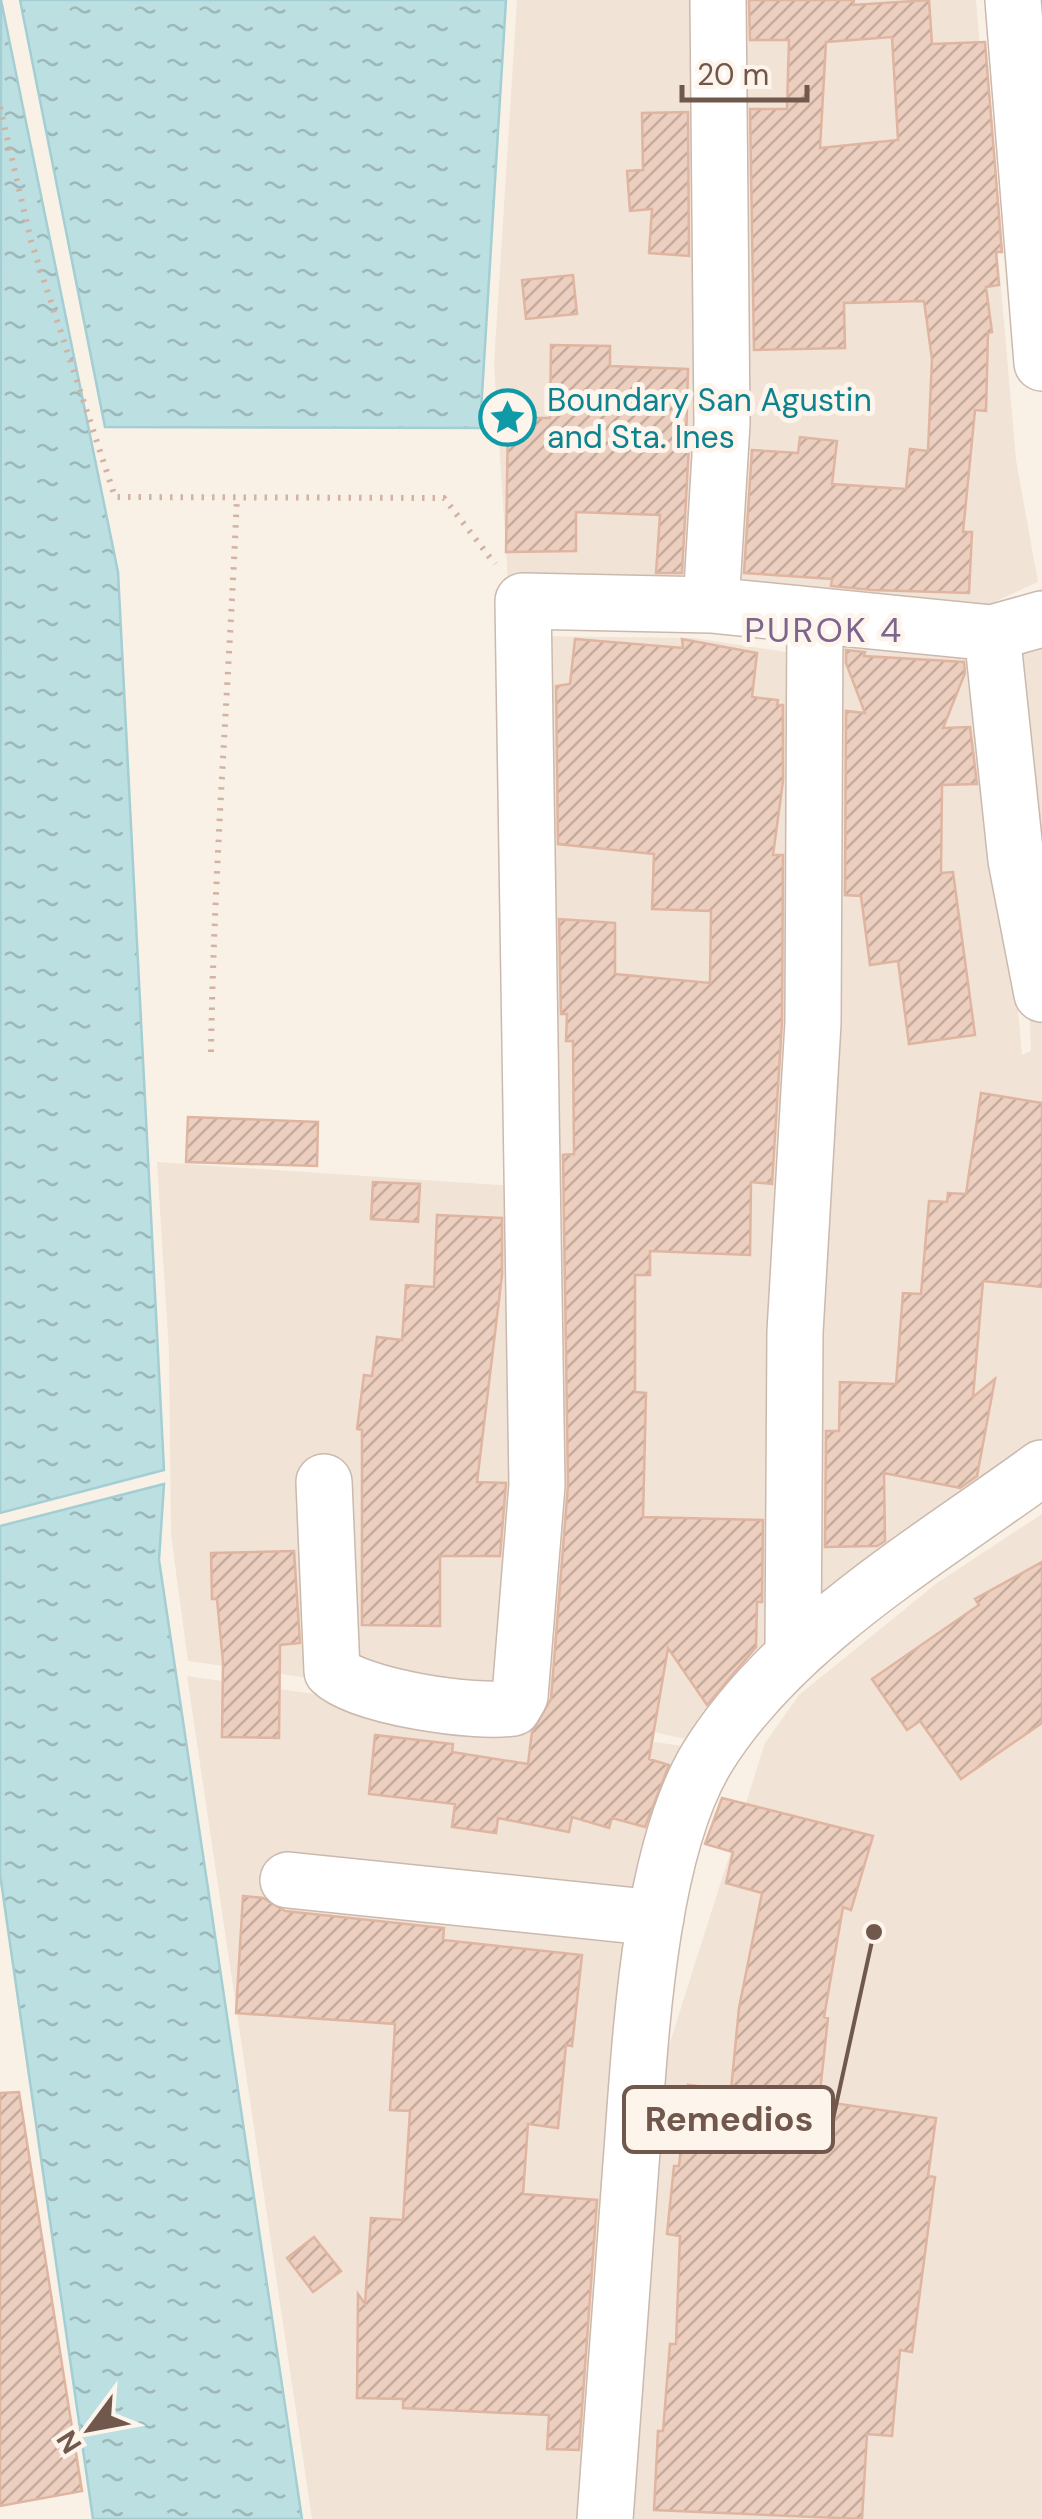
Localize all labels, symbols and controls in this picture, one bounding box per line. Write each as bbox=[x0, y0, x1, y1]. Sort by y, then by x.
scale bar bbox=[682, 40, 807, 102]
text: 20 m bbox=[697, 55, 769, 94]
place label: Boundary San Agustin and Sta. Ines bbox=[547, 379, 872, 458]
place icon: Boundary San Agustin and Sta. Ines bbox=[478, 388, 538, 448]
district label: PUROK 4 bbox=[744, 607, 904, 653]
callout: Remedios bbox=[624, 2087, 833, 2152]
text: Remedios bbox=[645, 2096, 813, 2142]
north arrow bbox=[40, 2379, 140, 2479]
text: N bbox=[48, 2424, 90, 2460]

